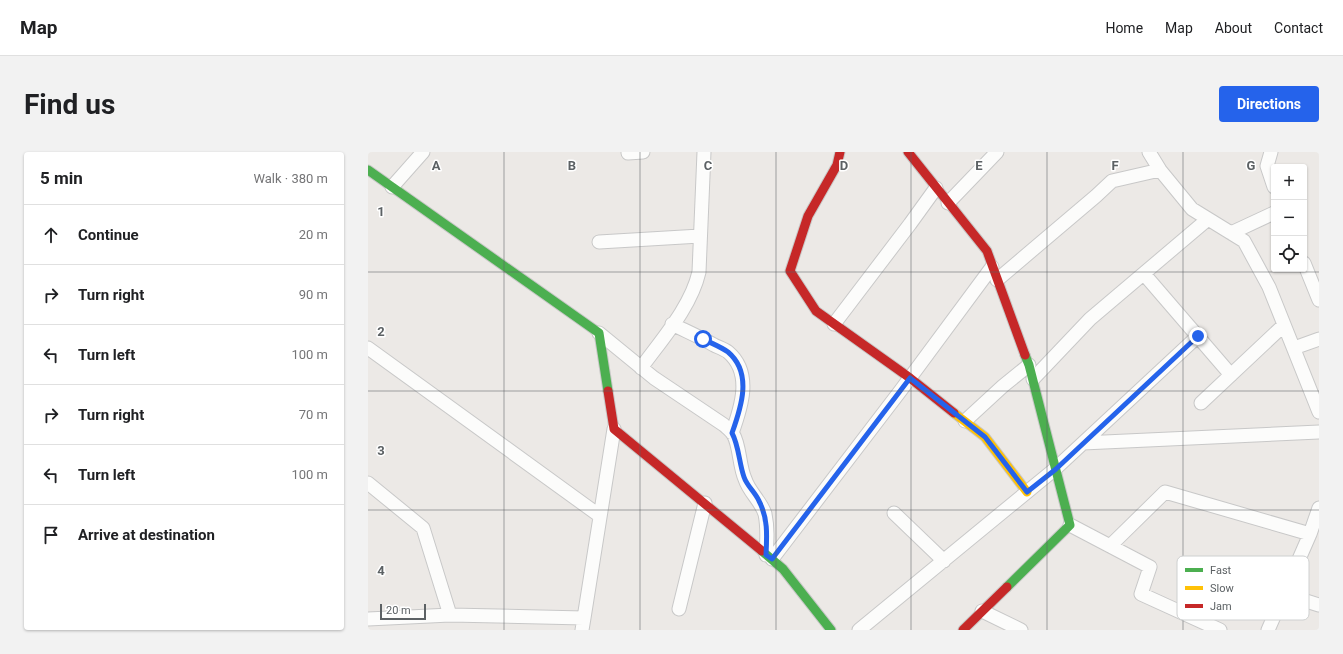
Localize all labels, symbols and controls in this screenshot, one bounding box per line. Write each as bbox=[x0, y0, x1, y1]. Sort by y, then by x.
text: Map bbox=[20, 16, 58, 39]
text: Home bbox=[1105, 20, 1143, 36]
text: Map bbox=[1165, 20, 1193, 36]
text: About bbox=[1215, 20, 1252, 36]
text: Contact bbox=[1274, 20, 1323, 36]
button: Directions bbox=[1219, 86, 1319, 122]
text: Find us bbox=[24, 88, 115, 121]
text: A bbox=[432, 158, 441, 173]
text: B bbox=[568, 158, 576, 173]
text: C bbox=[704, 158, 713, 173]
text: D bbox=[840, 158, 848, 173]
text: E bbox=[975, 158, 983, 173]
text: F bbox=[1111, 158, 1119, 173]
text: G bbox=[1247, 158, 1256, 173]
map controls bbox=[1271, 164, 1307, 272]
button: + bbox=[1271, 164, 1307, 200]
text: 5 min bbox=[40, 168, 83, 188]
text: Walk · 380 m bbox=[253, 171, 328, 186]
button: − bbox=[1271, 200, 1307, 236]
text: 1 bbox=[377, 204, 385, 219]
icon: ahead bbox=[40, 224, 62, 246]
text: Continue bbox=[78, 226, 139, 244]
text: 20 m bbox=[299, 227, 328, 242]
button: locate bbox=[1271, 236, 1307, 272]
icon: right bbox=[40, 284, 62, 306]
text: Turn right bbox=[78, 286, 144, 304]
text: 90 m bbox=[299, 287, 328, 302]
text: 2 bbox=[377, 324, 385, 339]
route end bbox=[1189, 327, 1207, 345]
route start bbox=[694, 330, 712, 348]
icon: left bbox=[40, 344, 62, 366]
text: Turn left bbox=[78, 346, 135, 364]
text: 100 m bbox=[291, 347, 328, 362]
icon: right bbox=[40, 404, 62, 426]
text: Turn right bbox=[78, 406, 144, 424]
text: 70 m bbox=[299, 407, 328, 422]
text: 3 bbox=[377, 443, 385, 458]
icon: left bbox=[40, 464, 62, 486]
text: Turn left bbox=[78, 466, 135, 484]
text: 100 m bbox=[291, 467, 328, 482]
icon: arrive bbox=[40, 524, 62, 546]
text: Arrive at destination bbox=[78, 526, 215, 544]
legend bbox=[1177, 556, 1309, 620]
text: 4 bbox=[377, 563, 385, 578]
text: Fast bbox=[1210, 564, 1232, 577]
text: Slow bbox=[1210, 582, 1234, 595]
text: Jam bbox=[1210, 600, 1232, 613]
scale bar bbox=[380, 602, 426, 621]
text: 20 m bbox=[386, 604, 411, 617]

